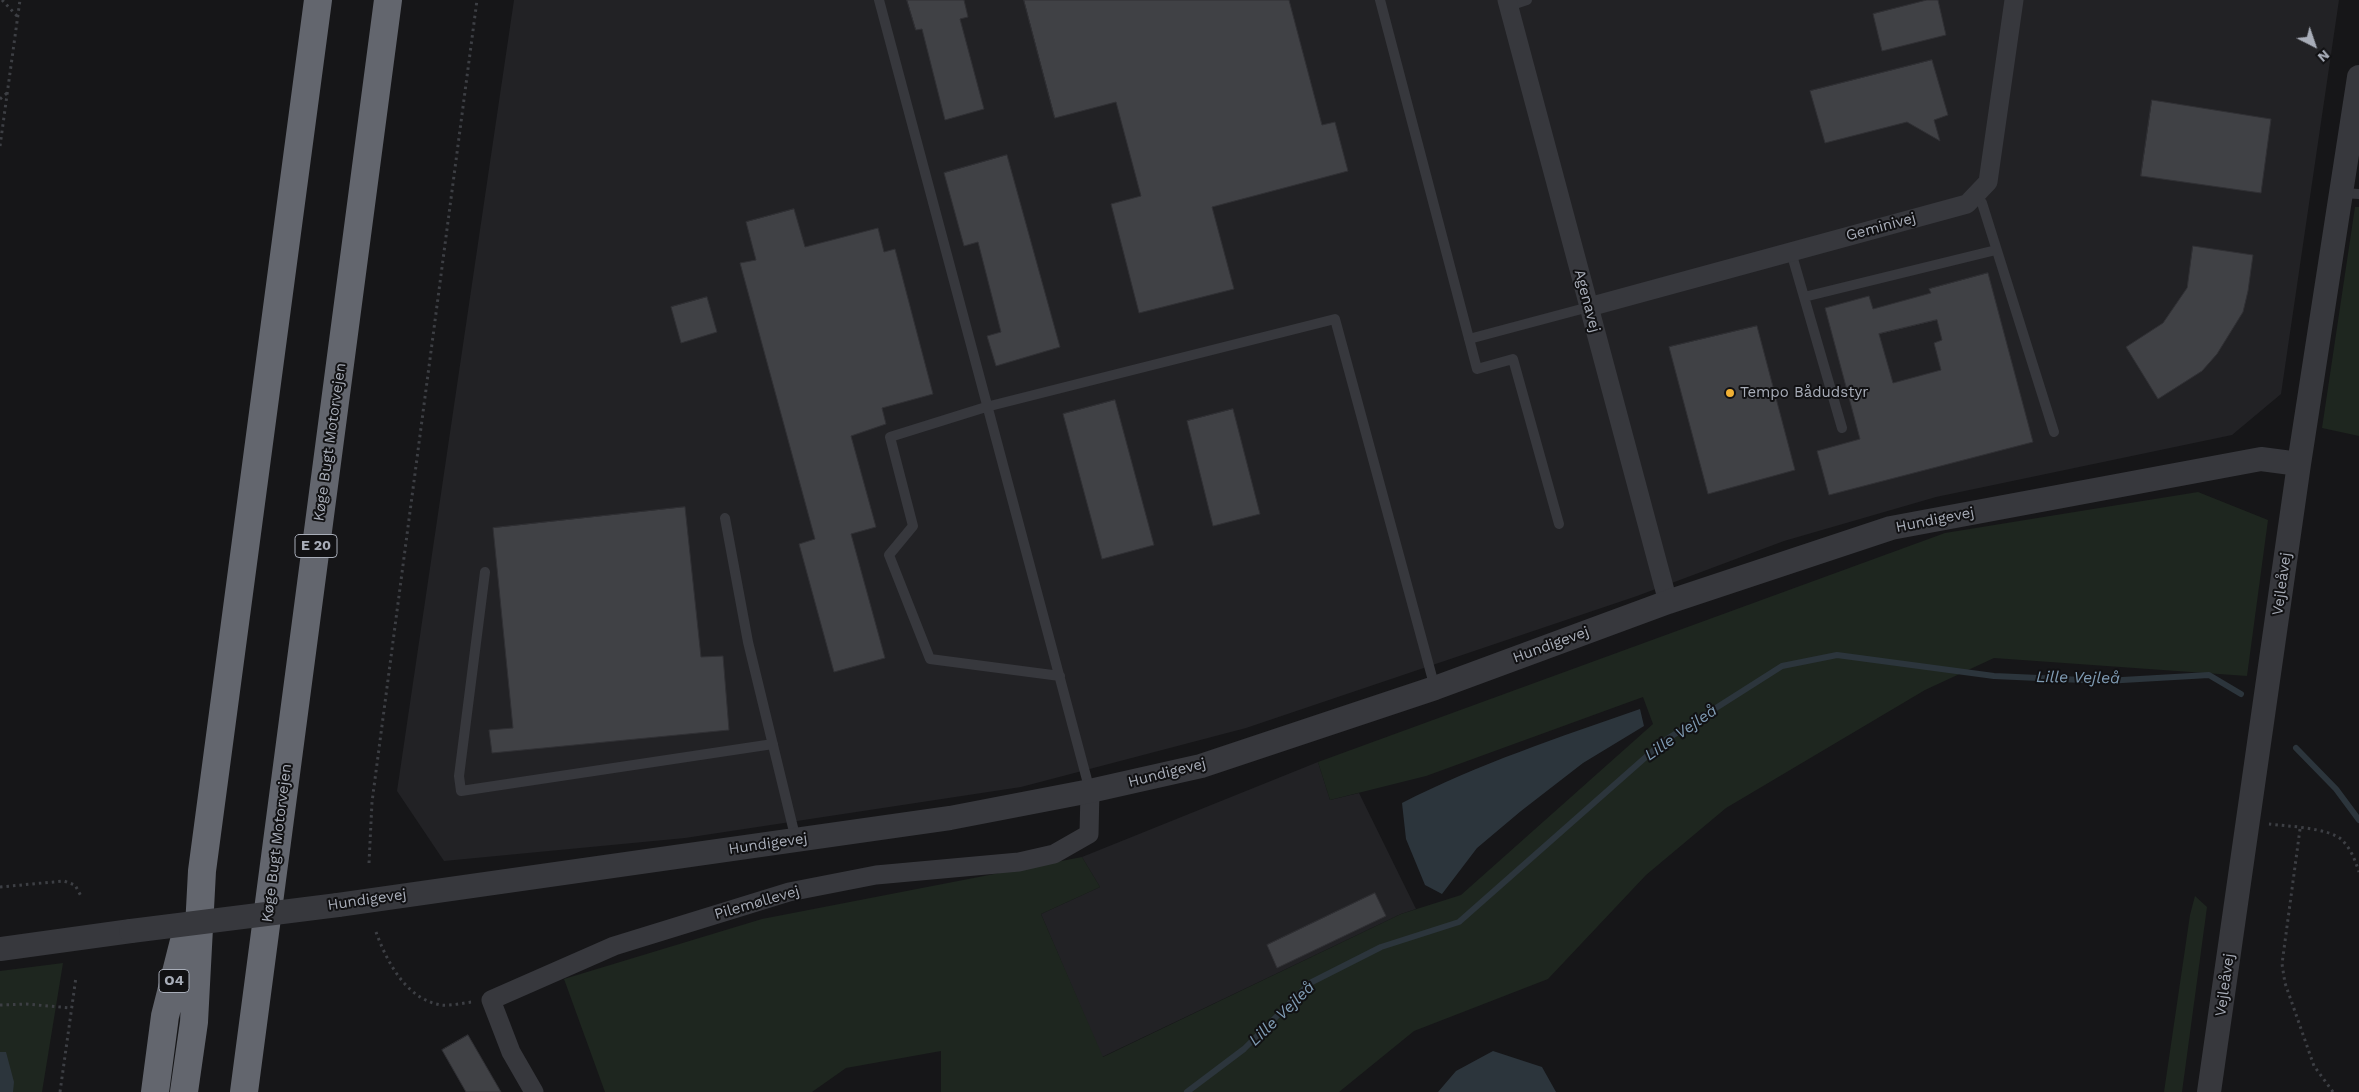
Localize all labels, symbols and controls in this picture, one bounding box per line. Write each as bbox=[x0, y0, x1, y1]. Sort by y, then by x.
north arrow bbox=[2289, 20, 2339, 70]
text: N bbox=[2315, 47, 2333, 66]
street label: Geminivej bbox=[1844, 209, 1918, 245]
street label: Agenavej bbox=[1570, 268, 1604, 334]
street label: Køge Bugt Motorvejen bbox=[310, 362, 350, 522]
place label: Tempo Bådudstyr bbox=[1740, 384, 1868, 402]
marker: Tempo Bådudstyr bbox=[1724, 387, 1736, 399]
street label: Hundigevej bbox=[1894, 504, 1976, 536]
road number: E 20 bbox=[295, 534, 337, 558]
street label: Vejleåvej bbox=[2269, 551, 2295, 617]
street label: Hundigevej bbox=[1510, 623, 1592, 667]
water label: Lille Vejleå bbox=[2036, 668, 2120, 688]
water label: Lille Vejleå bbox=[1641, 701, 1721, 765]
street label: Hundigevej bbox=[1126, 755, 1208, 791]
street label: Køge Bugt Motorvejen bbox=[258, 763, 296, 923]
street label: Hundigevej bbox=[727, 830, 809, 858]
street label: Pilemøllevej bbox=[712, 882, 802, 924]
street label: Hundigevej bbox=[326, 886, 408, 914]
street label: Vejleåvej bbox=[2212, 952, 2238, 1018]
road number: O4 bbox=[159, 969, 189, 992]
water label: Lille Vejleå bbox=[1245, 978, 1319, 1050]

